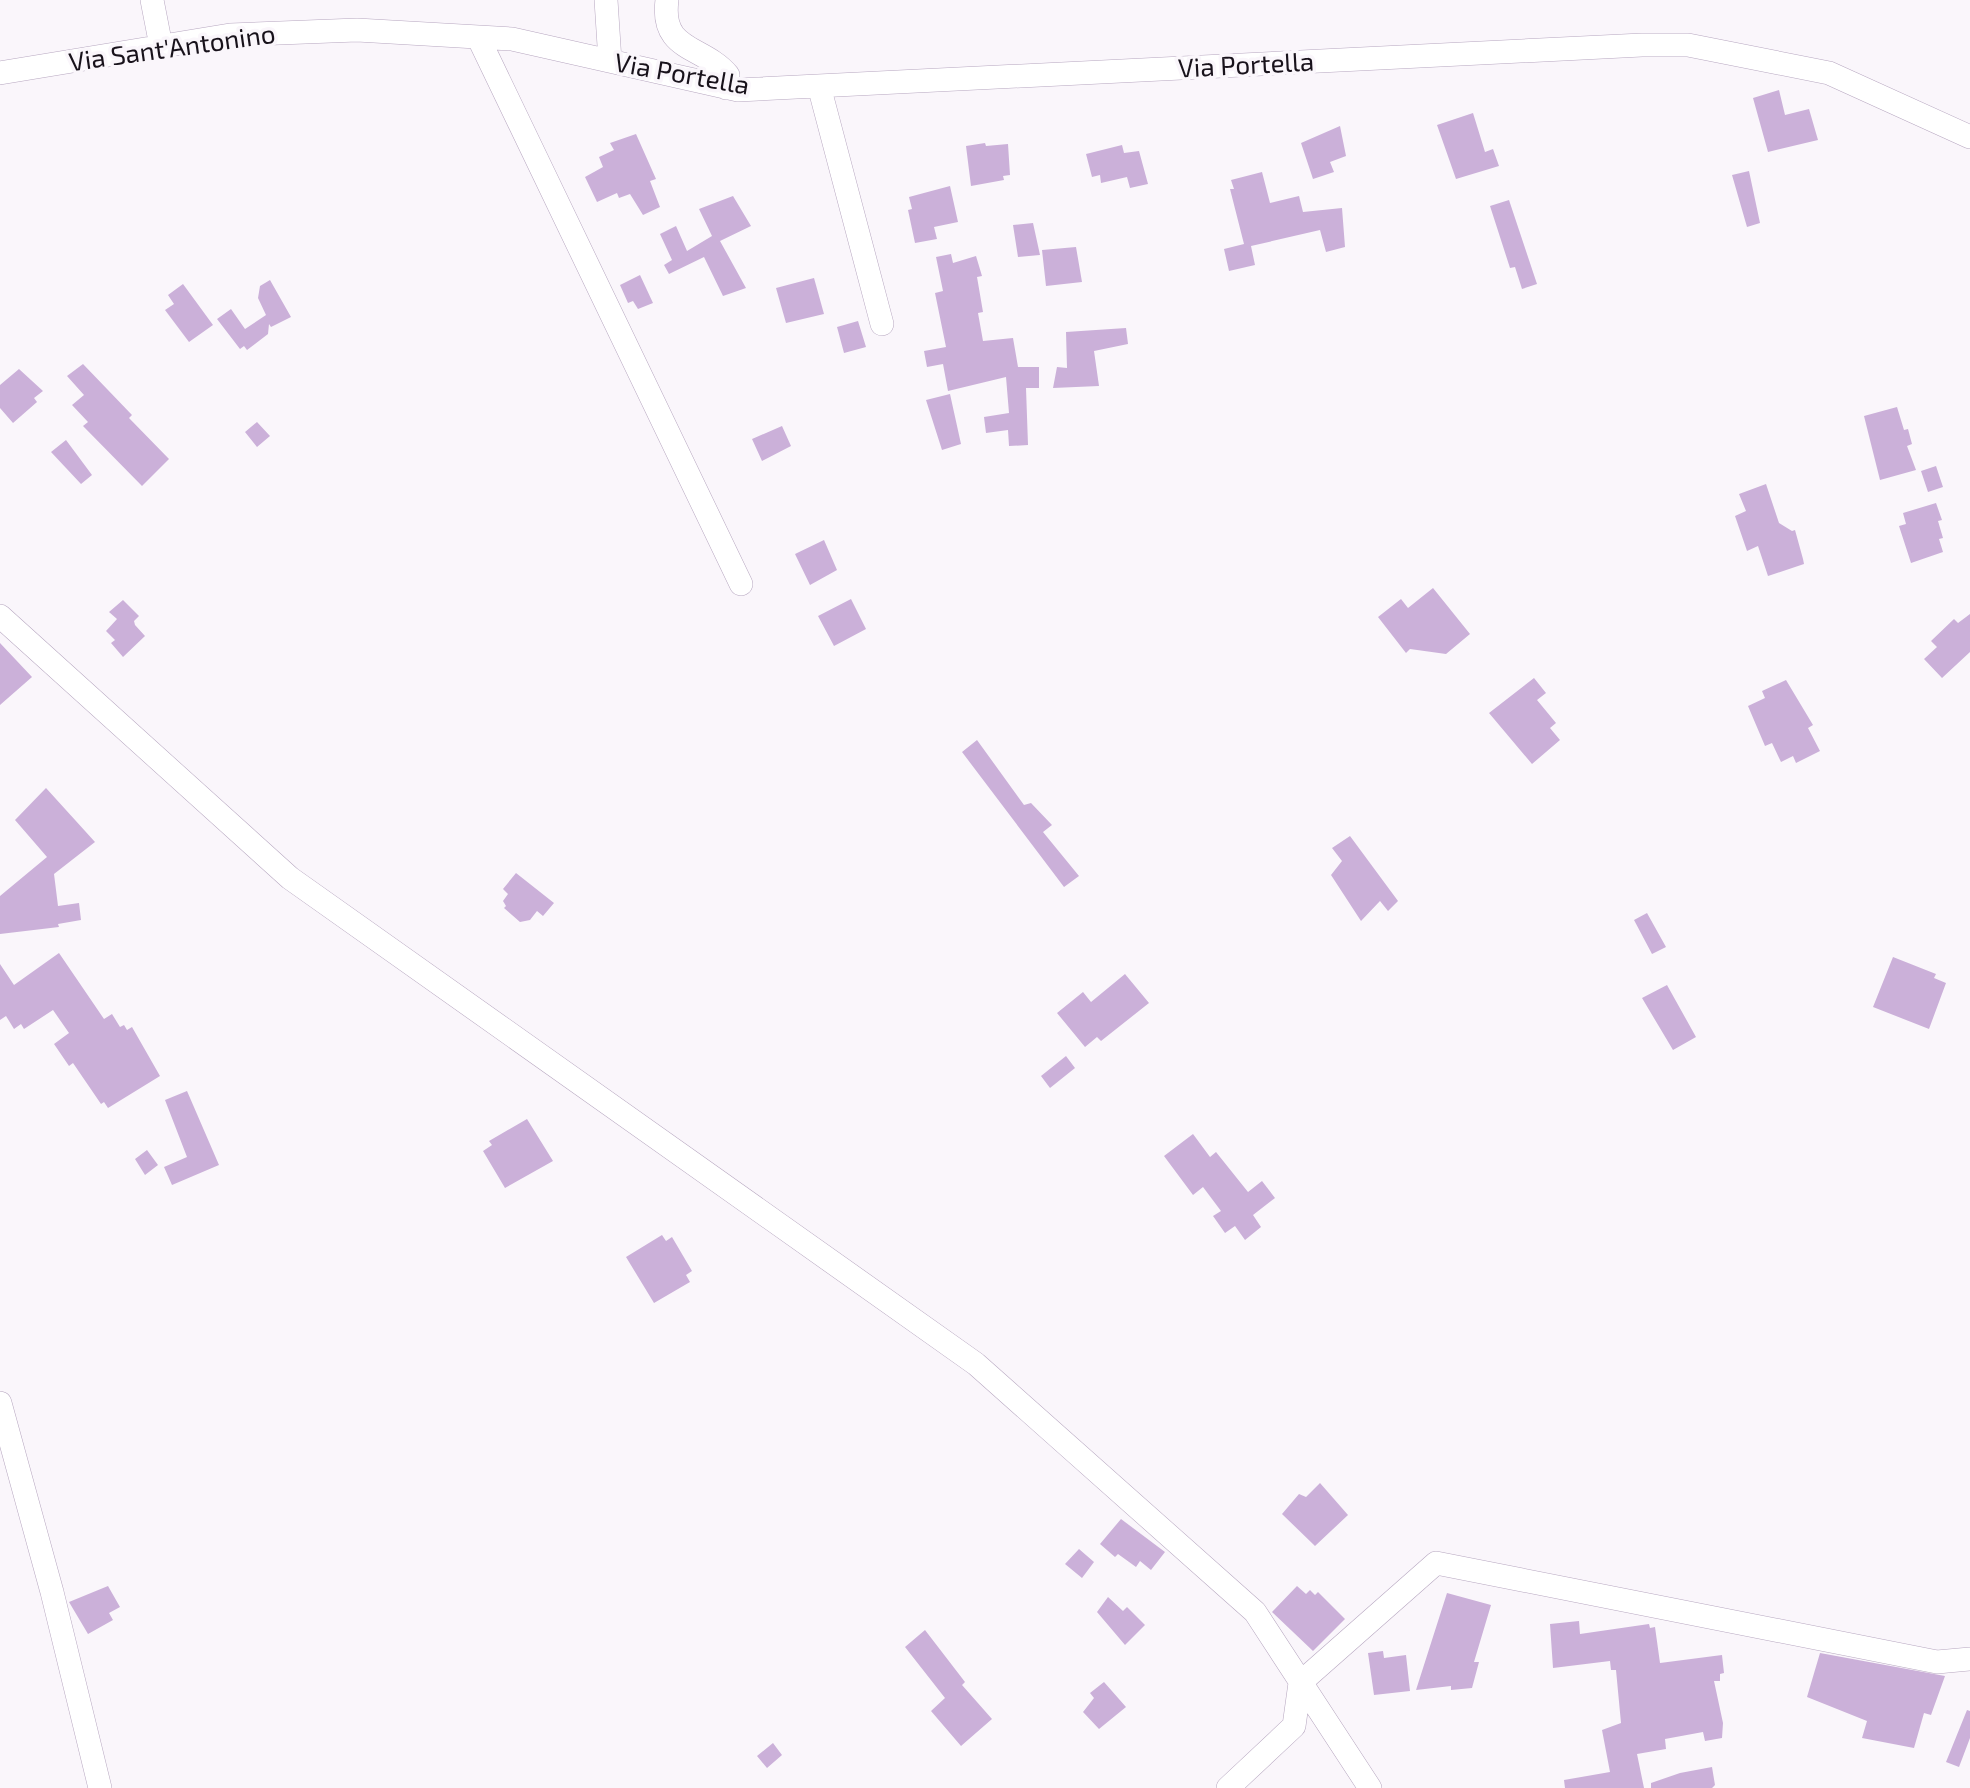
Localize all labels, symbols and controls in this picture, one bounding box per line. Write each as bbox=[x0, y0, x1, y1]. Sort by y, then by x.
street label: Via Sant'Antonino bbox=[67, 17, 277, 76]
street label: Via Portella bbox=[1177, 44, 1315, 83]
street label: Via Portella bbox=[612, 45, 752, 100]

